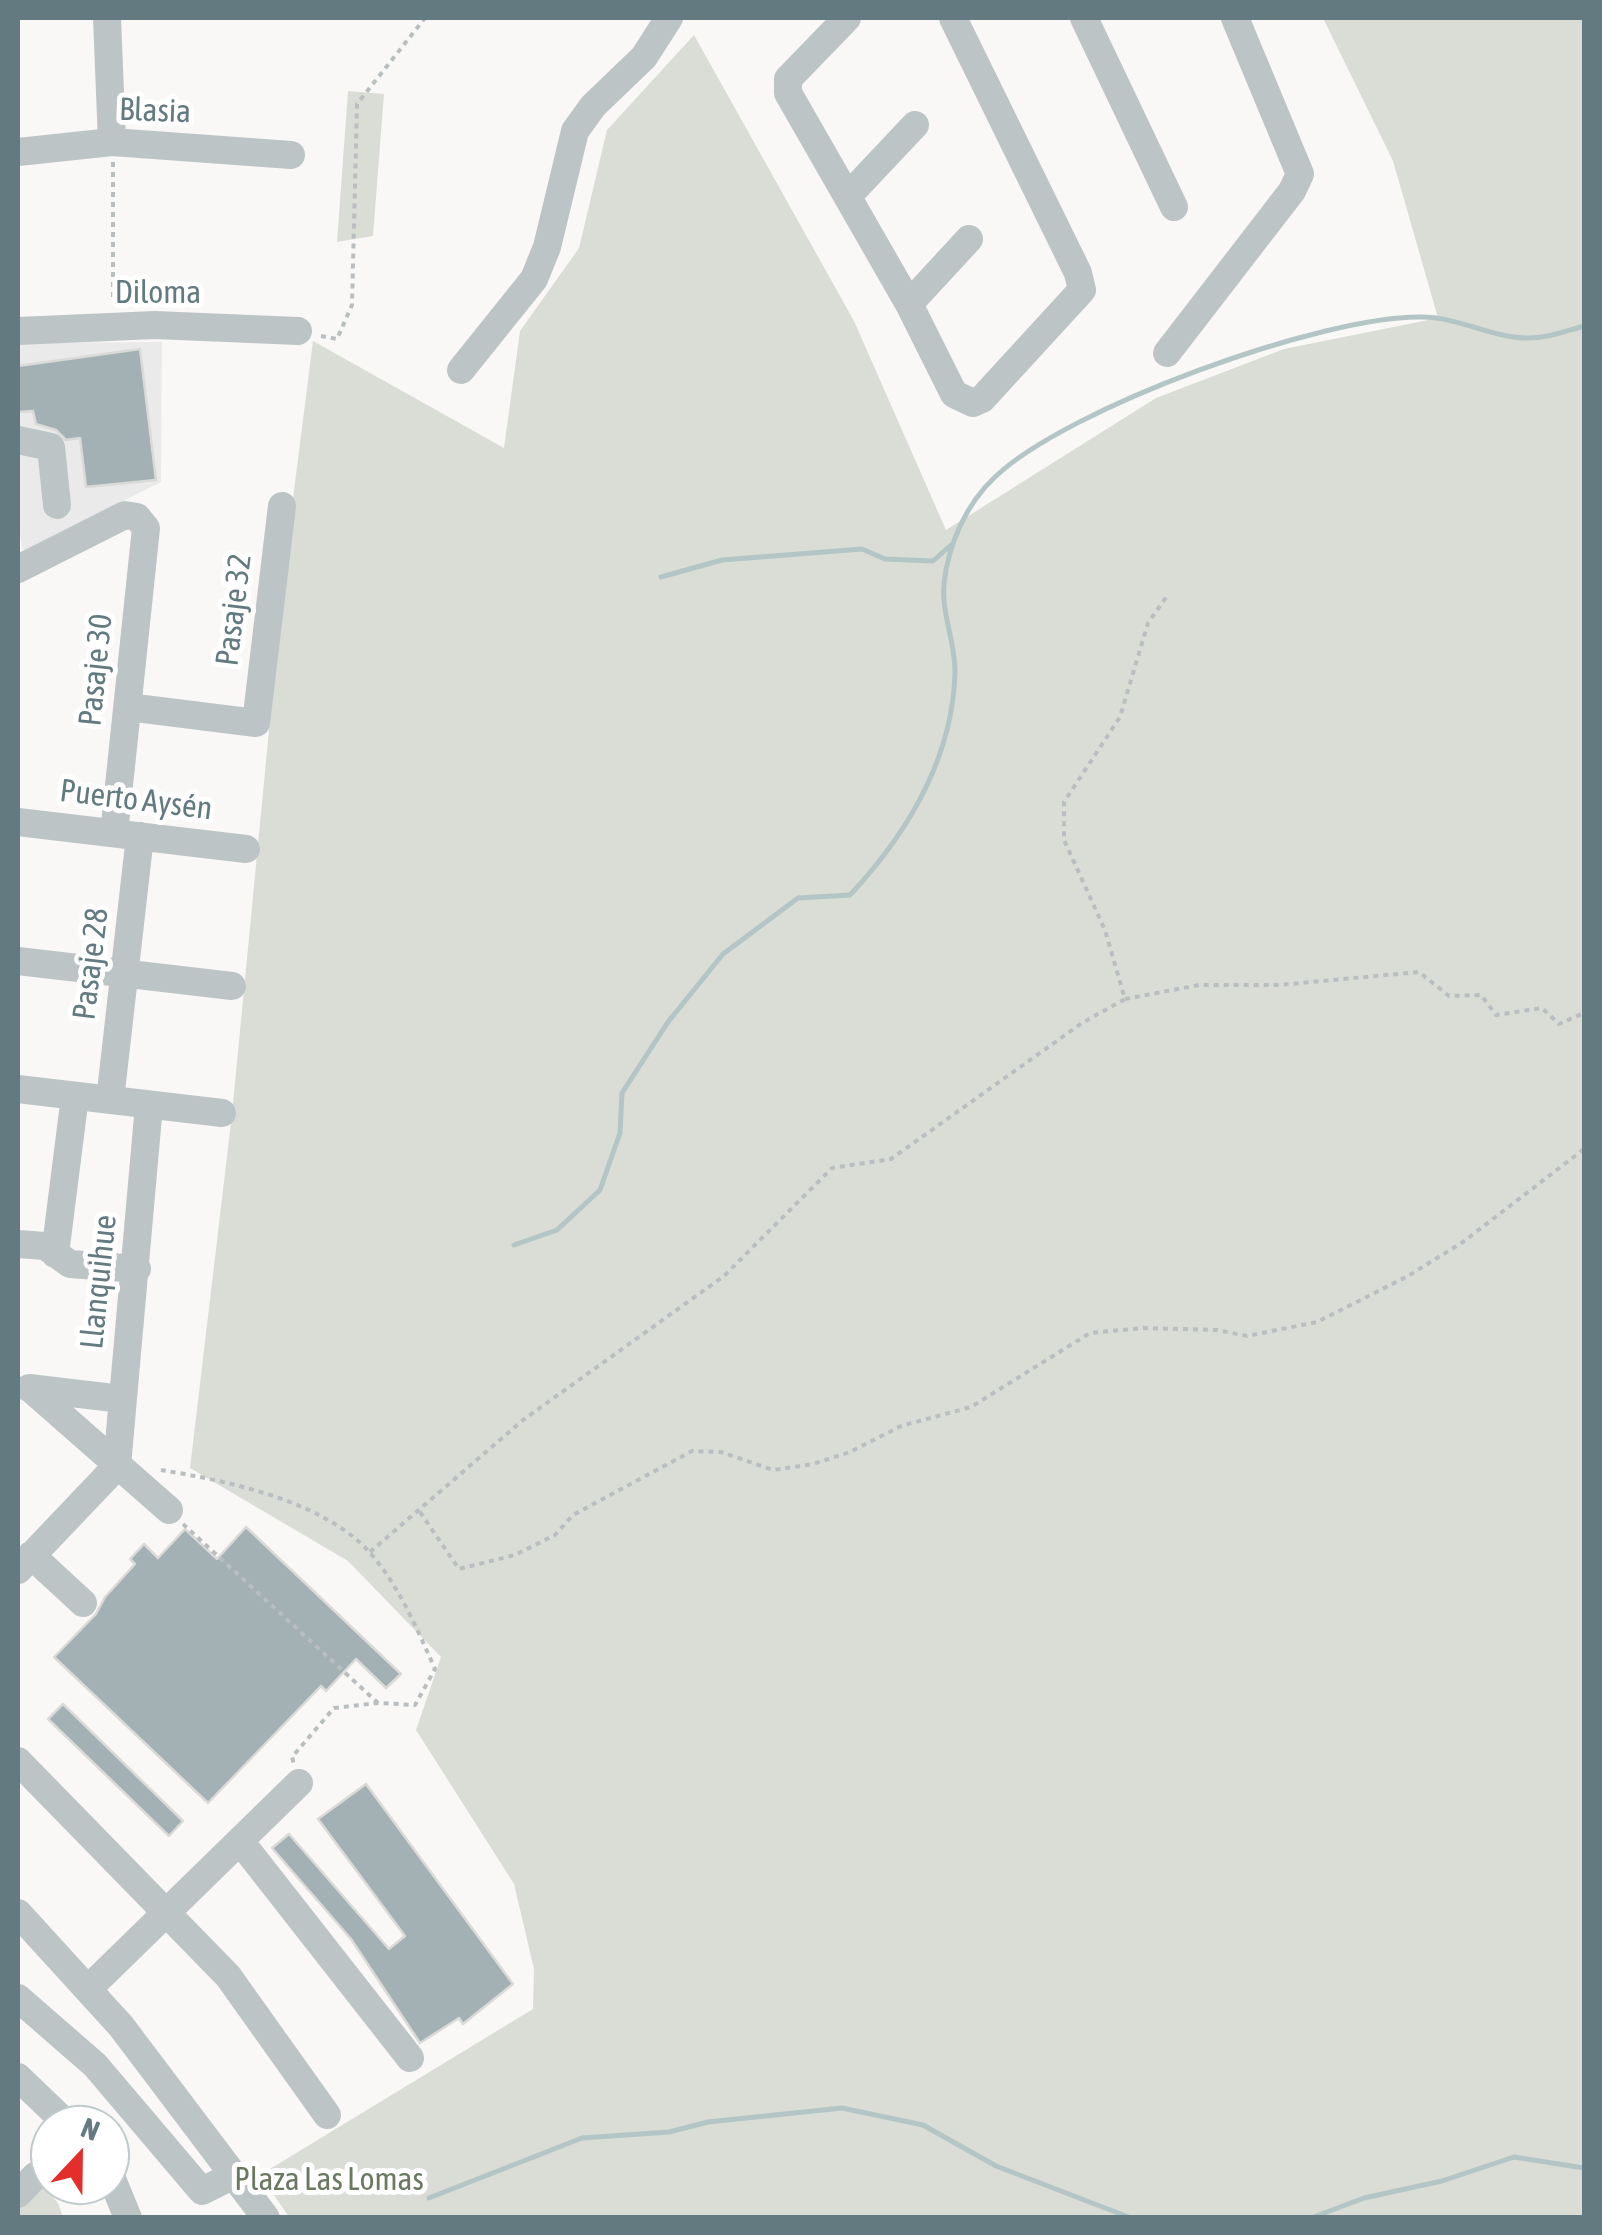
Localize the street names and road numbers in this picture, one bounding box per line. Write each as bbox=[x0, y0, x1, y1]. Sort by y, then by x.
street label: Blasia bbox=[118, 91, 192, 131]
street label: Diloma bbox=[115, 274, 201, 312]
street label: Pasaje 32 bbox=[208, 552, 260, 668]
street label: Pasaje 30 bbox=[71, 612, 121, 728]
street label: Puerto Aysén bbox=[58, 772, 214, 828]
street label: Pasaje 28 bbox=[65, 906, 117, 1022]
street label: Llanquihue bbox=[73, 1213, 125, 1351]

